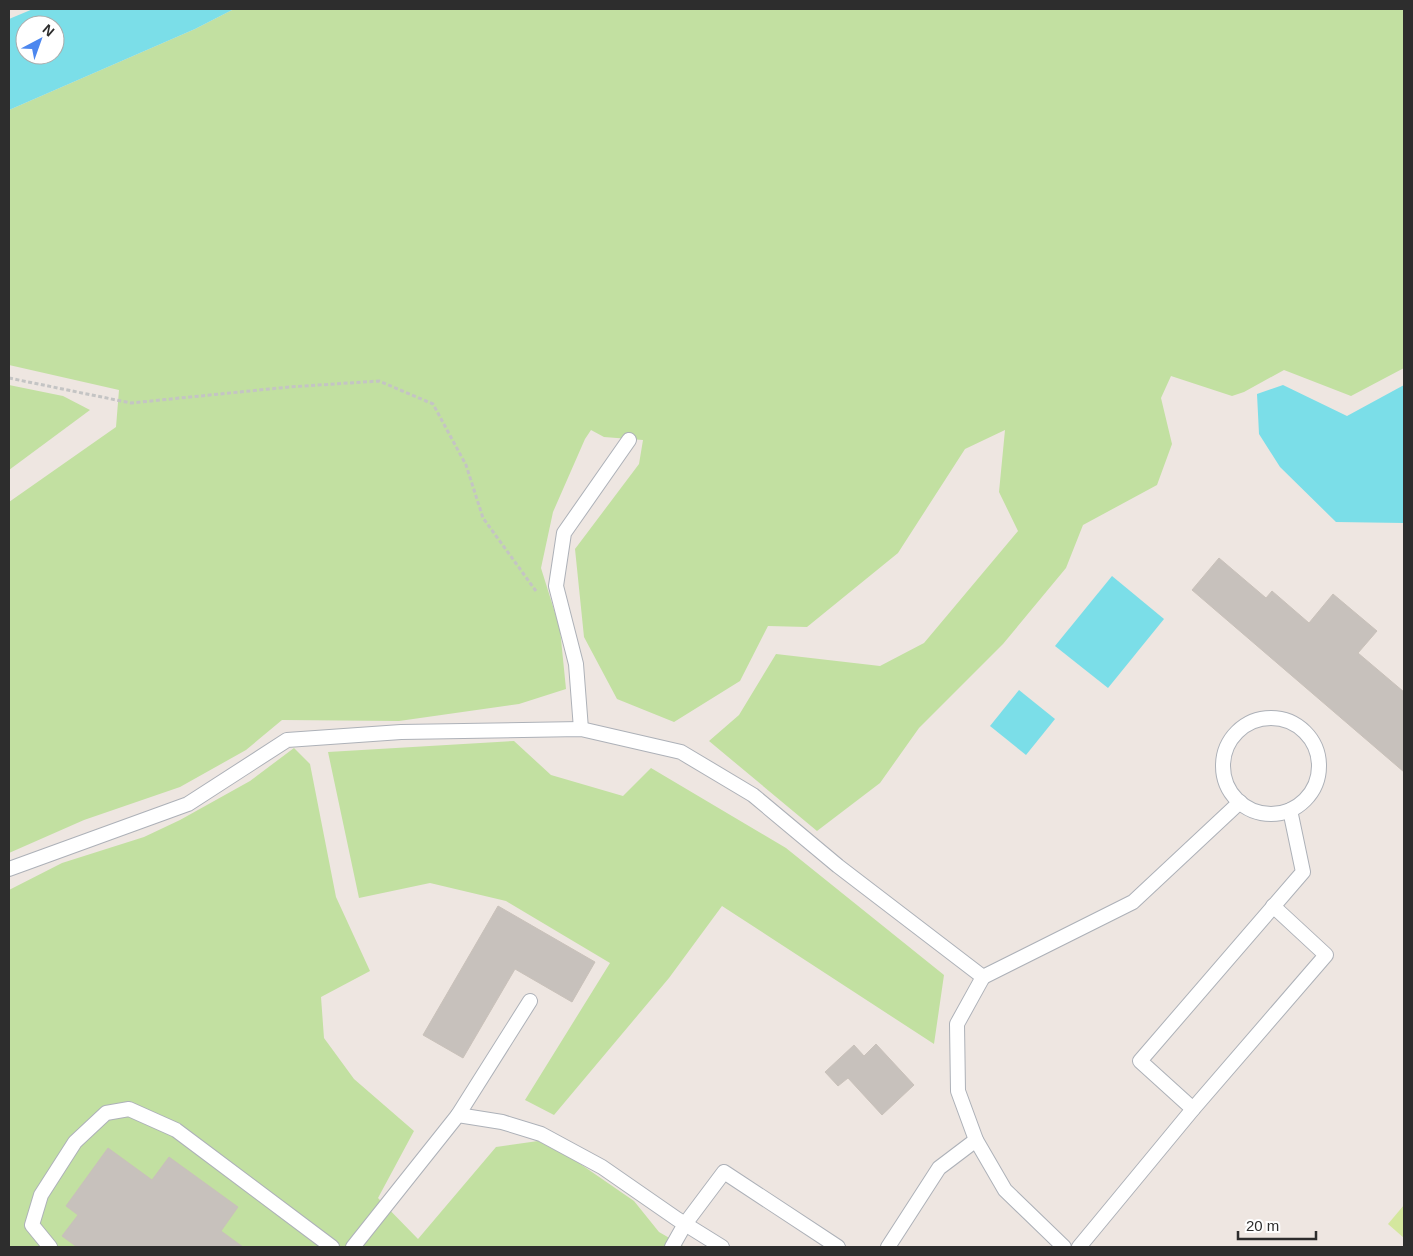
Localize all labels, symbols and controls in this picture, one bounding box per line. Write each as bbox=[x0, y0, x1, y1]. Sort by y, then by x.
north arrow bbox=[15, 15, 65, 65]
text: N bbox=[39, 21, 58, 40]
scale bar bbox=[1238, 1208, 1316, 1240]
text: 20 m bbox=[1246, 1217, 1279, 1234]

